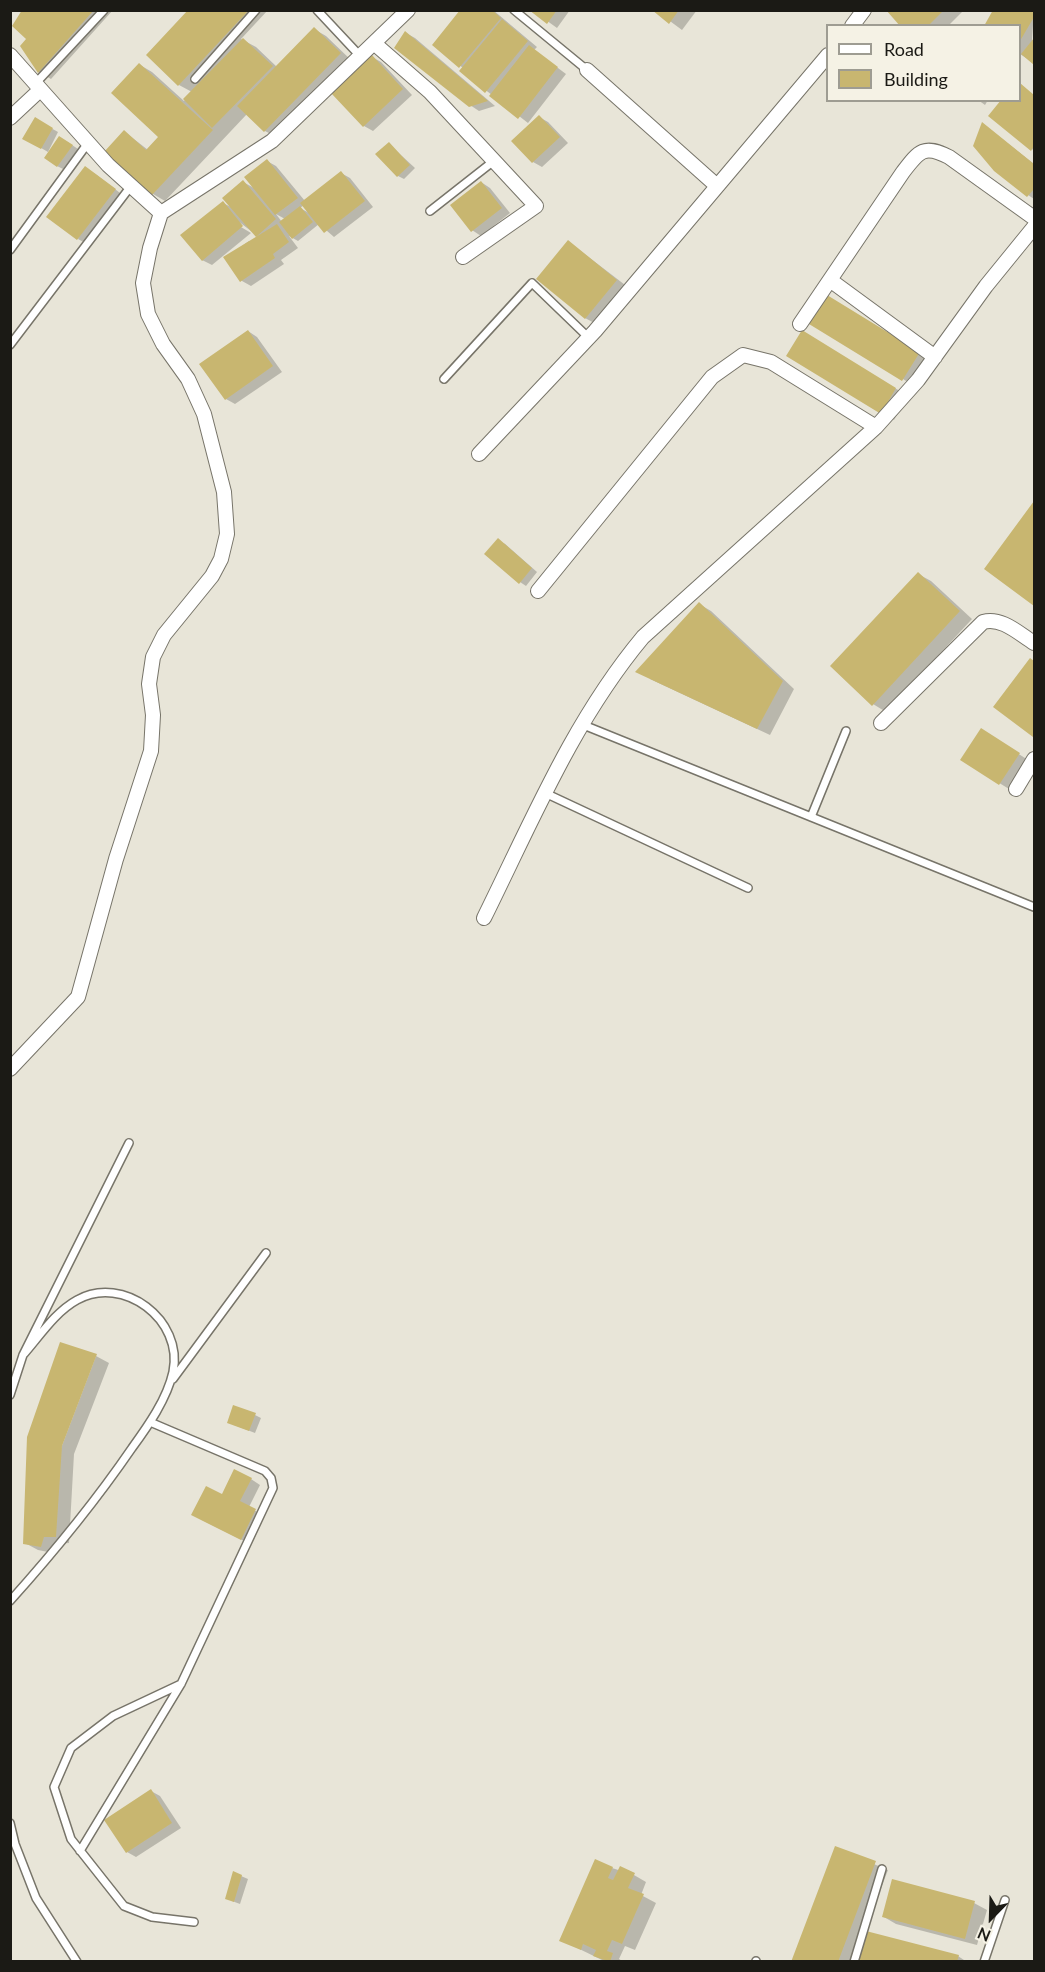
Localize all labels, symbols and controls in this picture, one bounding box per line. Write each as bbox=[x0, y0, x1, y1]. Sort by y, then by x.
legend bbox=[826, 24, 1021, 102]
text: Road bbox=[884, 38, 924, 60]
text: Building bbox=[884, 68, 948, 90]
north arrow bbox=[961, 1888, 1021, 1948]
text: N bbox=[974, 1924, 993, 1946]

